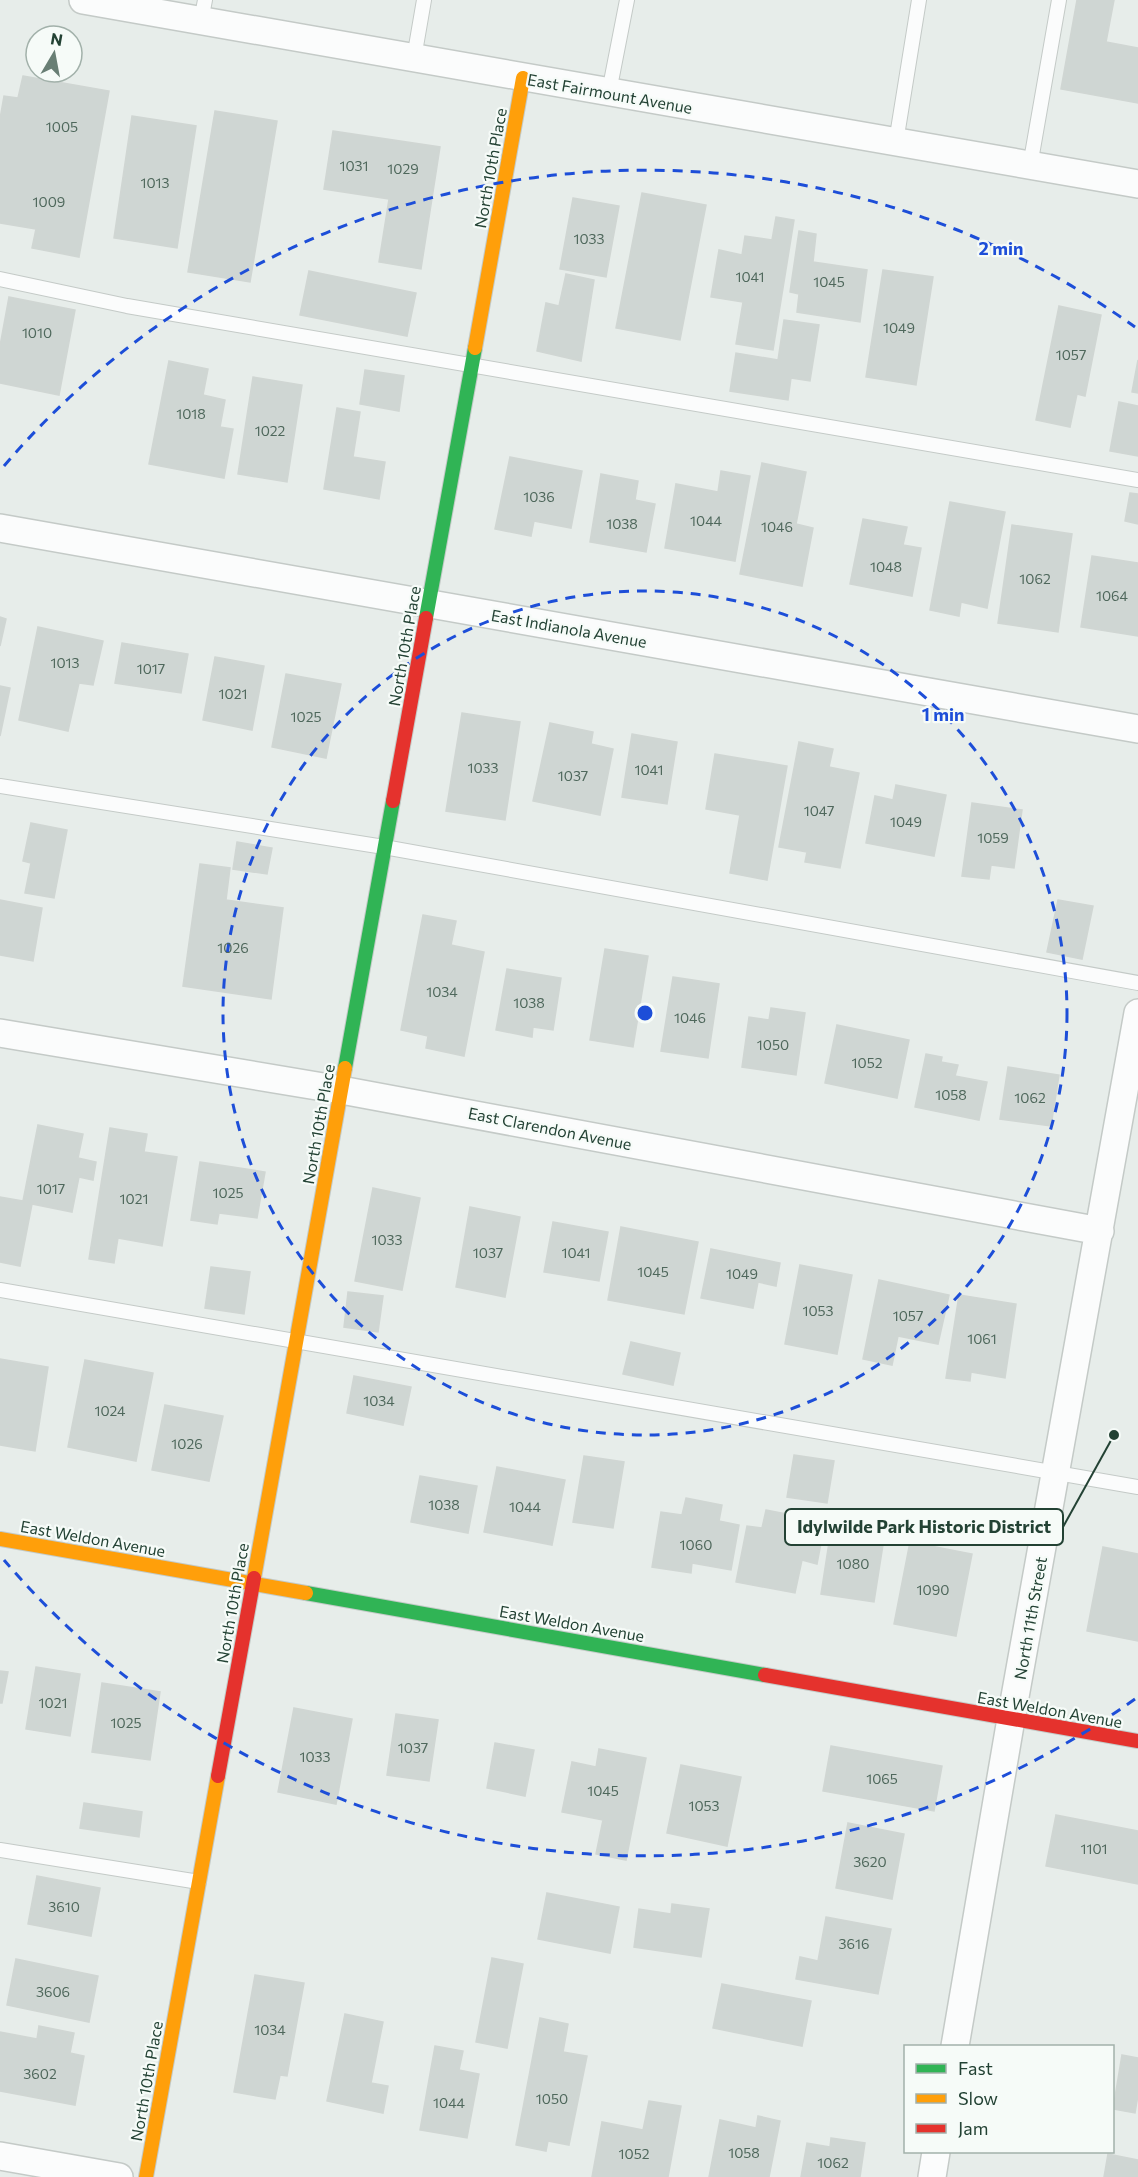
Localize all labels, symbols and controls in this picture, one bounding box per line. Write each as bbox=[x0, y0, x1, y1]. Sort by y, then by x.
north arrow bbox=[24, 24, 84, 84]
text: N bbox=[49, 28, 64, 49]
street label: East Fairmount Avenue bbox=[526, 69, 694, 117]
street label: North 10th Place bbox=[470, 106, 510, 230]
house number: 1005 bbox=[46, 118, 78, 135]
house number: 1031 bbox=[339, 157, 369, 174]
house number: 1029 bbox=[387, 160, 419, 177]
house number: 1013 bbox=[140, 174, 170, 191]
house number: 1009 bbox=[33, 193, 65, 210]
house number: 1033 bbox=[573, 230, 605, 247]
text: 2 min bbox=[979, 237, 1023, 259]
house number: 1041 bbox=[735, 268, 765, 285]
house number: 1045 bbox=[813, 273, 845, 290]
house number: 1049 bbox=[883, 319, 915, 336]
house number: 1010 bbox=[22, 324, 52, 341]
house number: 1057 bbox=[1056, 346, 1086, 363]
house number: 1018 bbox=[176, 405, 206, 422]
house number: 1022 bbox=[255, 422, 286, 439]
house number: 1036 bbox=[523, 488, 555, 505]
house number: 1044 bbox=[690, 512, 723, 529]
house number: 1038 bbox=[606, 515, 638, 532]
house number: 1046 bbox=[761, 518, 793, 535]
house number: 1048 bbox=[870, 558, 902, 575]
house number: 1062 bbox=[1019, 570, 1051, 587]
street label: North 10th Place bbox=[384, 584, 424, 708]
house number: 1064 bbox=[1096, 587, 1129, 604]
street label: East Indianola Avenue bbox=[490, 605, 648, 651]
house number: 1013 bbox=[50, 654, 80, 671]
house number: 1017 bbox=[137, 660, 165, 677]
house number: 1021 bbox=[219, 685, 247, 702]
text: 1 min bbox=[922, 703, 964, 725]
house number: 1025 bbox=[291, 708, 321, 725]
house number: 1033 bbox=[467, 759, 499, 776]
house number: 1041 bbox=[634, 761, 664, 778]
house number: 1037 bbox=[558, 767, 588, 784]
house number: 1047 bbox=[804, 802, 834, 819]
house number: 1049 bbox=[890, 813, 922, 830]
house number: 1059 bbox=[977, 829, 1009, 846]
house number: 1026 bbox=[217, 939, 249, 956]
house number: 1034 bbox=[426, 983, 458, 1000]
house number: 1038 bbox=[513, 994, 545, 1011]
centre of rings bbox=[635, 1003, 655, 1023]
house number: 1046 bbox=[674, 1009, 706, 1026]
house number: 1050 bbox=[757, 1036, 789, 1053]
house number: 1052 bbox=[852, 1054, 883, 1071]
street label: North 10th Place bbox=[298, 1062, 338, 1186]
house number: 1058 bbox=[935, 1086, 967, 1103]
house number: 1062 bbox=[1014, 1089, 1046, 1106]
street label: East Clarendon Avenue bbox=[467, 1103, 633, 1153]
house number: 1017 bbox=[37, 1180, 65, 1197]
house number: 1025 bbox=[213, 1184, 243, 1201]
house number: 1021 bbox=[120, 1190, 148, 1207]
house number: 1033 bbox=[371, 1231, 403, 1248]
house number: 1037 bbox=[473, 1244, 503, 1261]
house number: 1041 bbox=[561, 1244, 591, 1261]
house number: 1045 bbox=[637, 1263, 669, 1280]
house number: 1049 bbox=[726, 1265, 758, 1282]
house number: 1053 bbox=[802, 1302, 834, 1319]
house number: 1057 bbox=[893, 1307, 923, 1324]
house number: 1061 bbox=[967, 1330, 997, 1347]
house number: 1034 bbox=[363, 1392, 395, 1409]
house number: 1024 bbox=[94, 1402, 126, 1419]
house number: 1026 bbox=[171, 1435, 203, 1452]
house number: 1038 bbox=[428, 1496, 460, 1513]
house number: 1044 bbox=[509, 1498, 542, 1515]
callout: Idylwilde Park Historic District bbox=[785, 1509, 1063, 1545]
text: Idylwilde Park Historic District bbox=[797, 1515, 1051, 1537]
street label: East Weldon Avenue bbox=[19, 1516, 167, 1560]
house number: 1060 bbox=[680, 1536, 712, 1553]
street label: North 10th Place bbox=[212, 1541, 252, 1665]
house number: 1080 bbox=[837, 1555, 869, 1572]
street label: North 11th Street bbox=[1010, 1555, 1050, 1681]
house number: 1090 bbox=[917, 1581, 949, 1598]
street label: East Weldon Avenue bbox=[498, 1601, 646, 1645]
street label: East Weldon Avenue bbox=[976, 1687, 1124, 1731]
house number: 1021 bbox=[39, 1694, 67, 1711]
house number: 1025 bbox=[111, 1714, 141, 1731]
house number: 1037 bbox=[398, 1739, 428, 1756]
house number: 1033 bbox=[299, 1748, 331, 1765]
house number: 1065 bbox=[866, 1770, 898, 1787]
house number: 1045 bbox=[587, 1782, 619, 1799]
house number: 1053 bbox=[688, 1797, 720, 1814]
house number: 1101 bbox=[1080, 1840, 1108, 1857]
house number: 3620 bbox=[853, 1853, 887, 1870]
house number: 3610 bbox=[48, 1898, 80, 1915]
house number: 3616 bbox=[839, 1935, 869, 1952]
house number: 3606 bbox=[36, 1983, 70, 2000]
street label: North 10th Place bbox=[126, 2019, 166, 2143]
house number: 1034 bbox=[254, 2021, 286, 2038]
legend bbox=[904, 2045, 1114, 2153]
text: Fast bbox=[958, 2057, 993, 2079]
house number: 3602 bbox=[23, 2065, 57, 2082]
text: Slow bbox=[958, 2087, 998, 2109]
house number: 1050 bbox=[536, 2090, 568, 2107]
house number: 1044 bbox=[433, 2094, 466, 2111]
text: Jam bbox=[958, 2117, 988, 2139]
house number: 1058 bbox=[728, 2144, 760, 2161]
house number: 1052 bbox=[619, 2145, 650, 2162]
house number: 1062 bbox=[817, 2154, 849, 2171]

